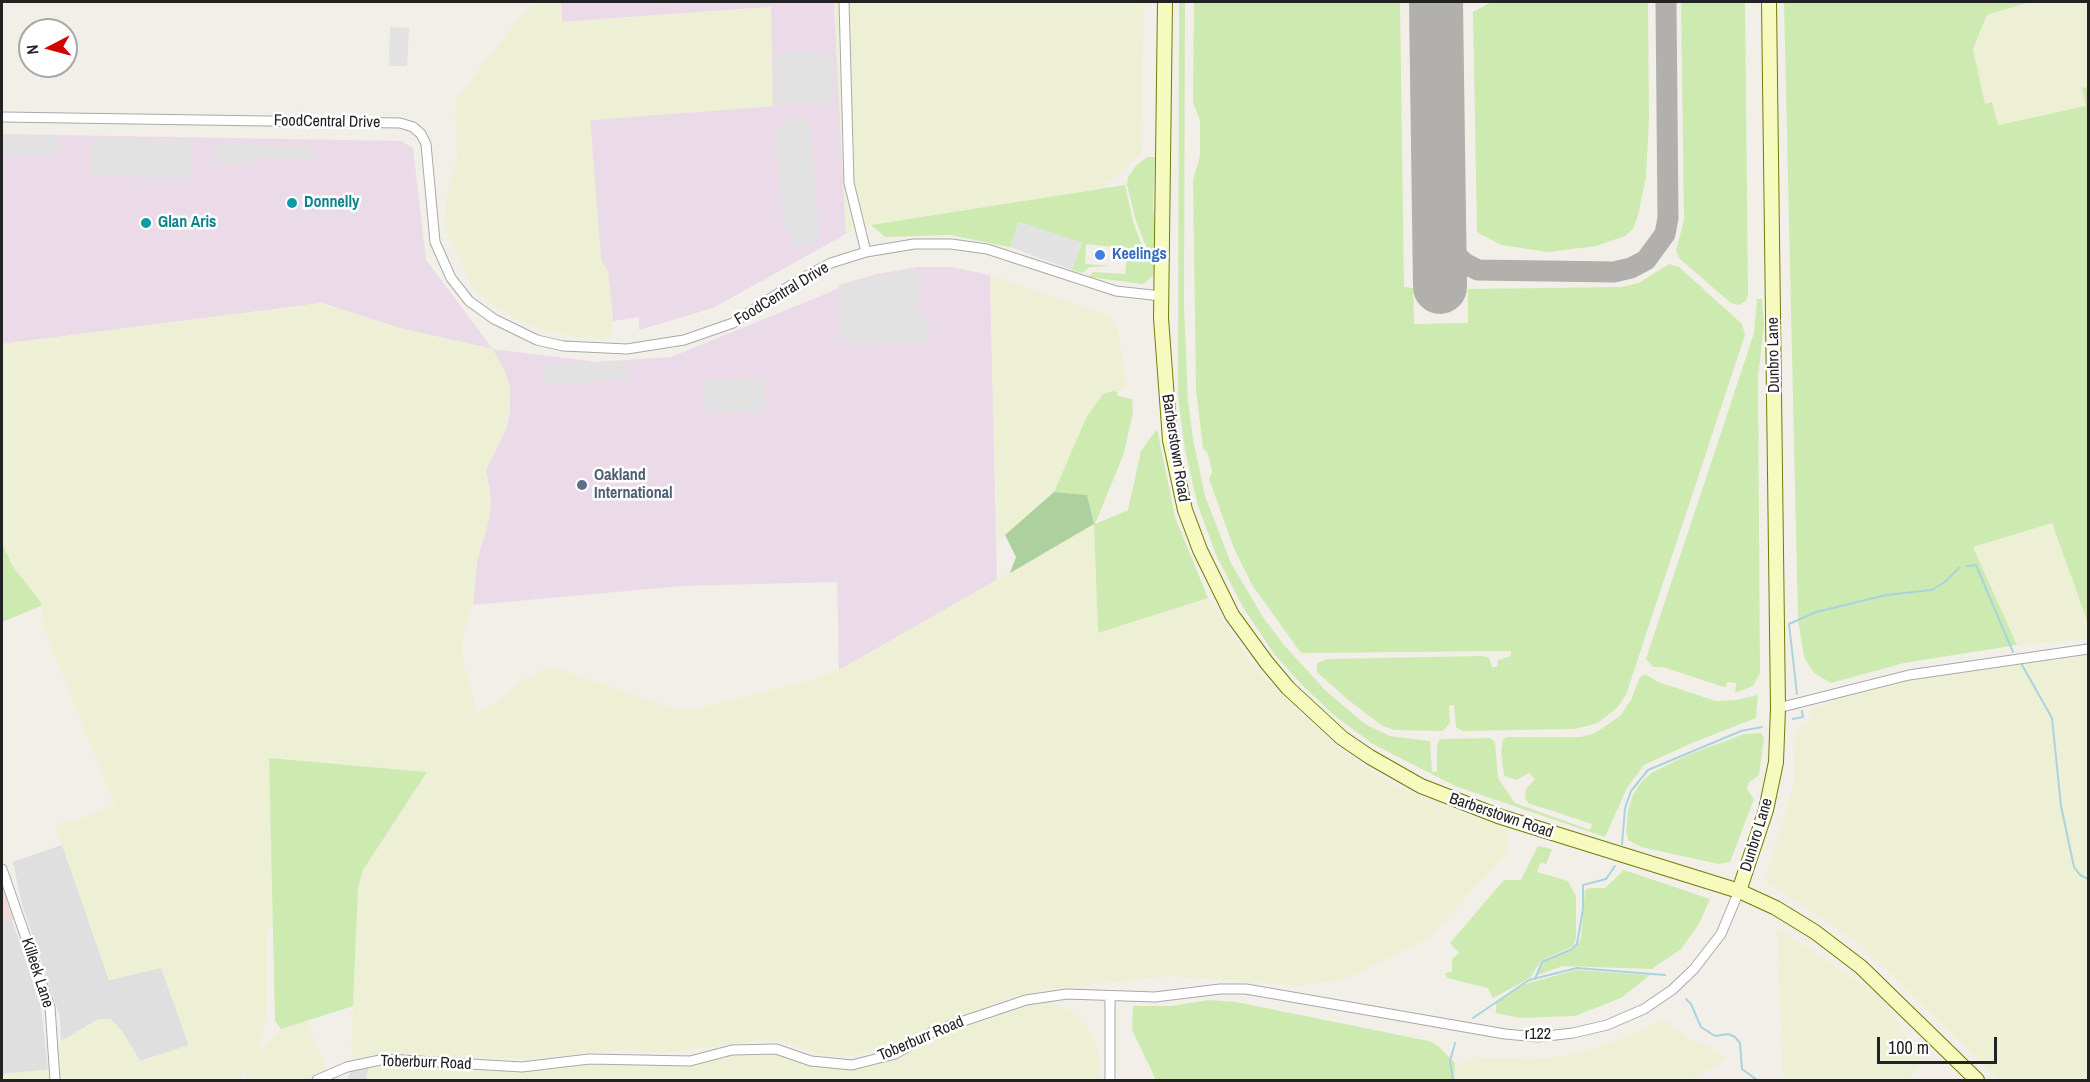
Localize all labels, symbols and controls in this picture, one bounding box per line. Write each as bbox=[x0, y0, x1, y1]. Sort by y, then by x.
north arrow bbox=[18, 18, 78, 78]
text: N bbox=[21, 44, 44, 56]
street label: FoodCentral Drive bbox=[274, 111, 380, 133]
place label: Donnelly bbox=[304, 193, 359, 213]
marker: Donnelly bbox=[285, 196, 299, 210]
place label: Glan Aris bbox=[158, 213, 216, 233]
marker: Glan Aris bbox=[139, 216, 153, 230]
place label: Keelings bbox=[1112, 245, 1167, 265]
marker: Keelings bbox=[1093, 248, 1107, 262]
street label: FoodCentral Drive bbox=[731, 258, 833, 330]
street label: Dunbro Lane bbox=[1764, 317, 1784, 393]
street label: Barberstown Road bbox=[1157, 393, 1193, 503]
place label: Oakland International bbox=[594, 466, 673, 504]
marker: Oakland International bbox=[575, 478, 589, 492]
street label: Barberstown Road bbox=[1447, 789, 1555, 843]
street label: Dunbro Lane bbox=[1737, 796, 1777, 874]
street label: Killeek Lane bbox=[17, 936, 57, 1010]
street label: Toberburr Road bbox=[875, 1012, 967, 1066]
street label: r122 bbox=[1525, 1025, 1551, 1045]
scale bar bbox=[1880, 1025, 2000, 1063]
text: 100 m bbox=[1888, 1035, 1929, 1060]
street label: Toberburr Road bbox=[380, 1052, 472, 1074]

